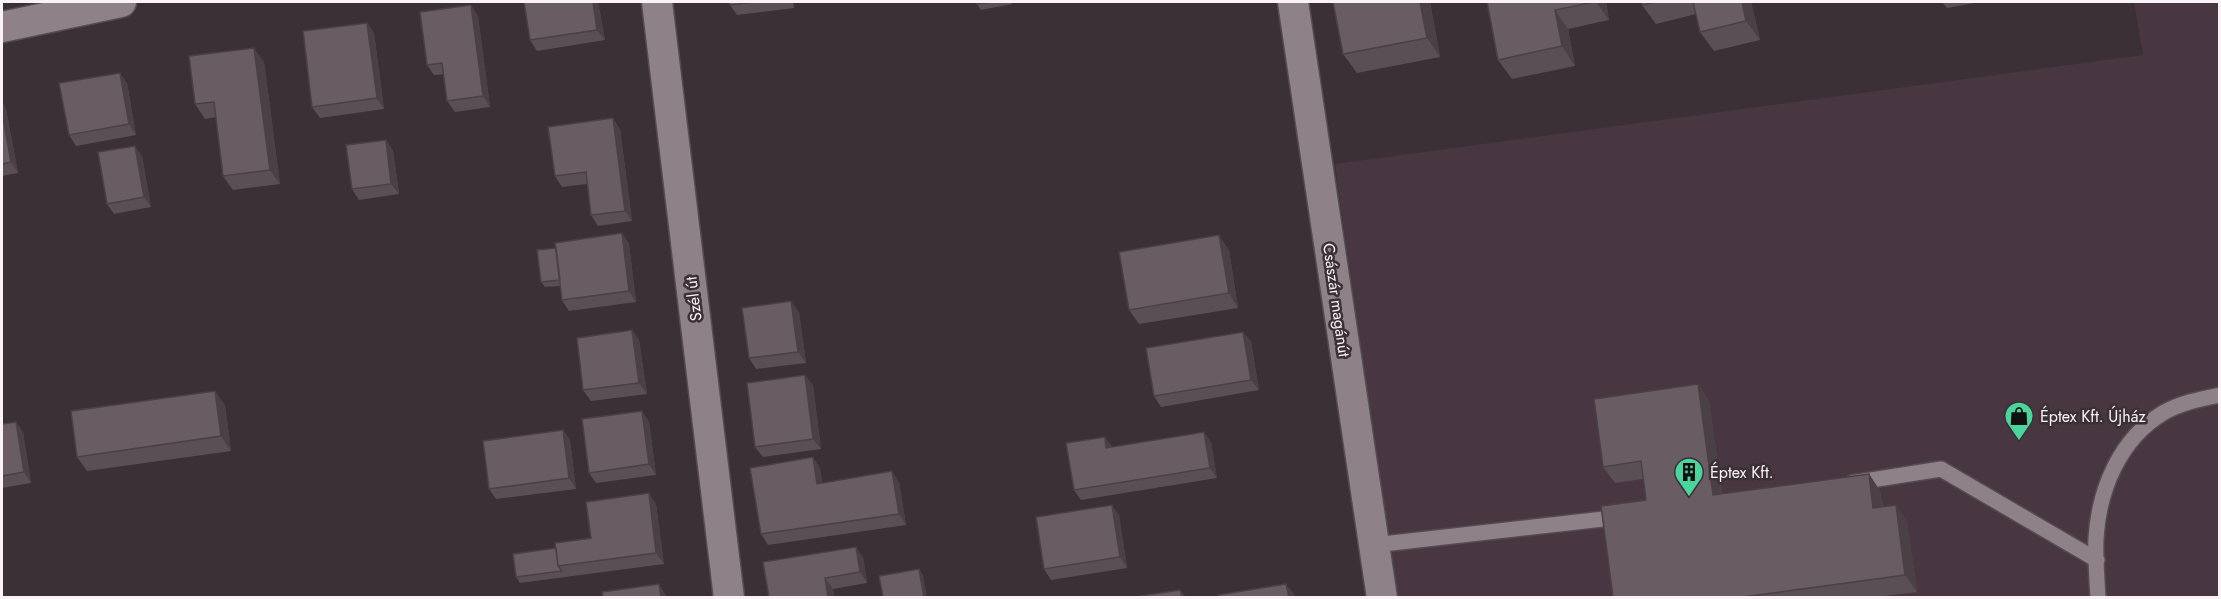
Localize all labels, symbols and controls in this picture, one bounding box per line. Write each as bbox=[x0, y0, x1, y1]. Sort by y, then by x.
street label: Császár magánút bbox=[1317, 242, 1356, 359]
street label: Szél út bbox=[679, 275, 708, 323]
shop icon: Éptex Kft. Újház bbox=[2003, 400, 2035, 442]
place label: Éptex Kft. Újház bbox=[2040, 405, 2147, 428]
building icon: Éptex Kft. bbox=[1673, 456, 1705, 498]
place label: Éptex Kft. bbox=[1710, 461, 1774, 484]

